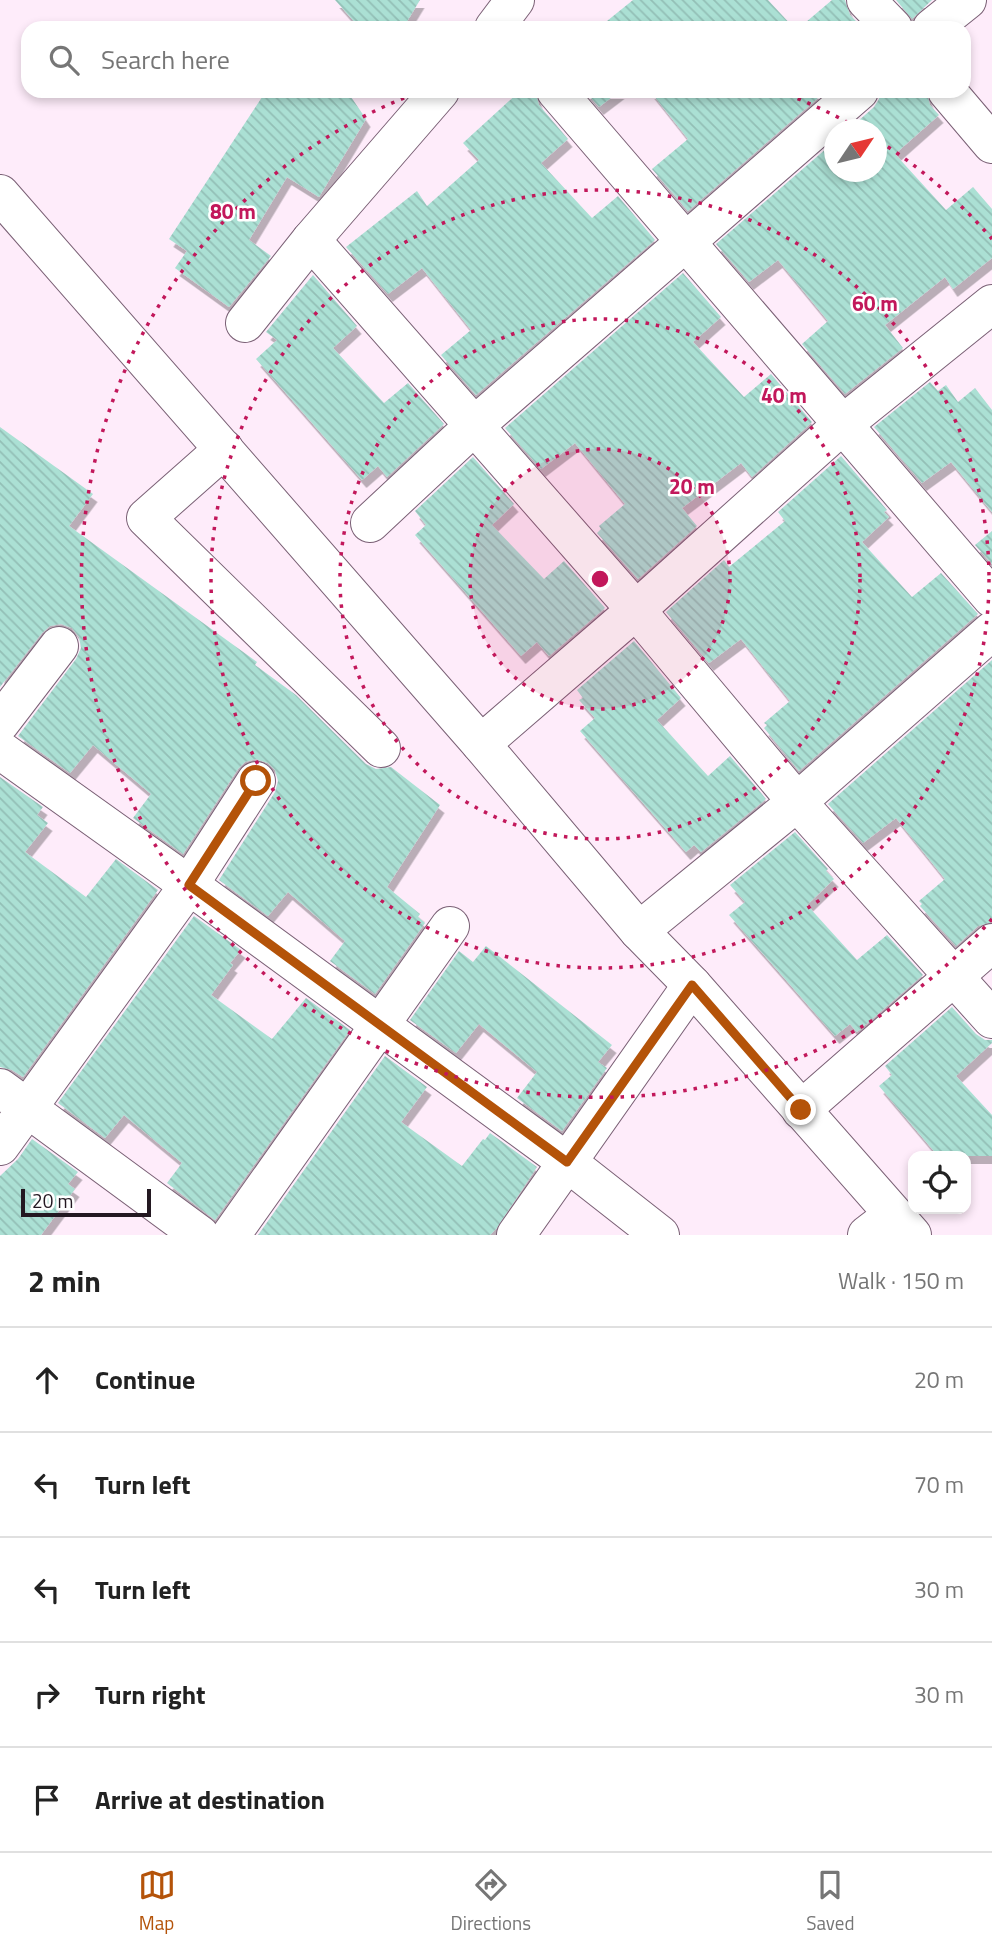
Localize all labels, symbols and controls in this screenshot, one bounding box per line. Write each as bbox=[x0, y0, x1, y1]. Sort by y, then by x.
search box bbox=[21, 21, 971, 98]
text: Search here bbox=[101, 40, 230, 79]
icon: search bbox=[45, 41, 83, 79]
north arrow bbox=[824, 119, 887, 182]
text: 80 m bbox=[210, 195, 256, 227]
text: 60 m bbox=[852, 287, 898, 319]
text: 40 m bbox=[761, 379, 807, 411]
text: 20 m bbox=[669, 470, 715, 502]
centre of rings bbox=[588, 567, 612, 591]
route start bbox=[240, 765, 271, 796]
route end bbox=[785, 1094, 816, 1125]
map controls bbox=[908, 1151, 971, 1214]
button: locate bbox=[908, 1151, 971, 1214]
scale bar bbox=[21, 1186, 150, 1218]
text: 20 m bbox=[32, 1186, 73, 1215]
text: 2 min bbox=[28, 1258, 101, 1304]
text: Walk · 150 m bbox=[838, 1263, 964, 1298]
text: Continue bbox=[95, 1360, 195, 1399]
icon: ahead bbox=[28, 1361, 66, 1399]
text: 20 m bbox=[914, 1362, 964, 1397]
text: Turn left bbox=[95, 1465, 190, 1504]
icon: left bbox=[28, 1466, 66, 1504]
text: 70 m bbox=[914, 1467, 964, 1502]
text: Turn left bbox=[95, 1570, 190, 1609]
icon: left bbox=[28, 1571, 66, 1609]
text: 30 m bbox=[914, 1572, 964, 1607]
text: Turn right bbox=[95, 1675, 206, 1714]
icon: right bbox=[28, 1676, 66, 1714]
text: 30 m bbox=[914, 1677, 964, 1712]
text: Arrive at destination bbox=[95, 1780, 325, 1819]
icon: arrive bbox=[28, 1781, 66, 1819]
tab: Map bbox=[138, 1866, 176, 1937]
tab: Directions bbox=[451, 1866, 531, 1937]
tab: Saved bbox=[806, 1866, 854, 1937]

